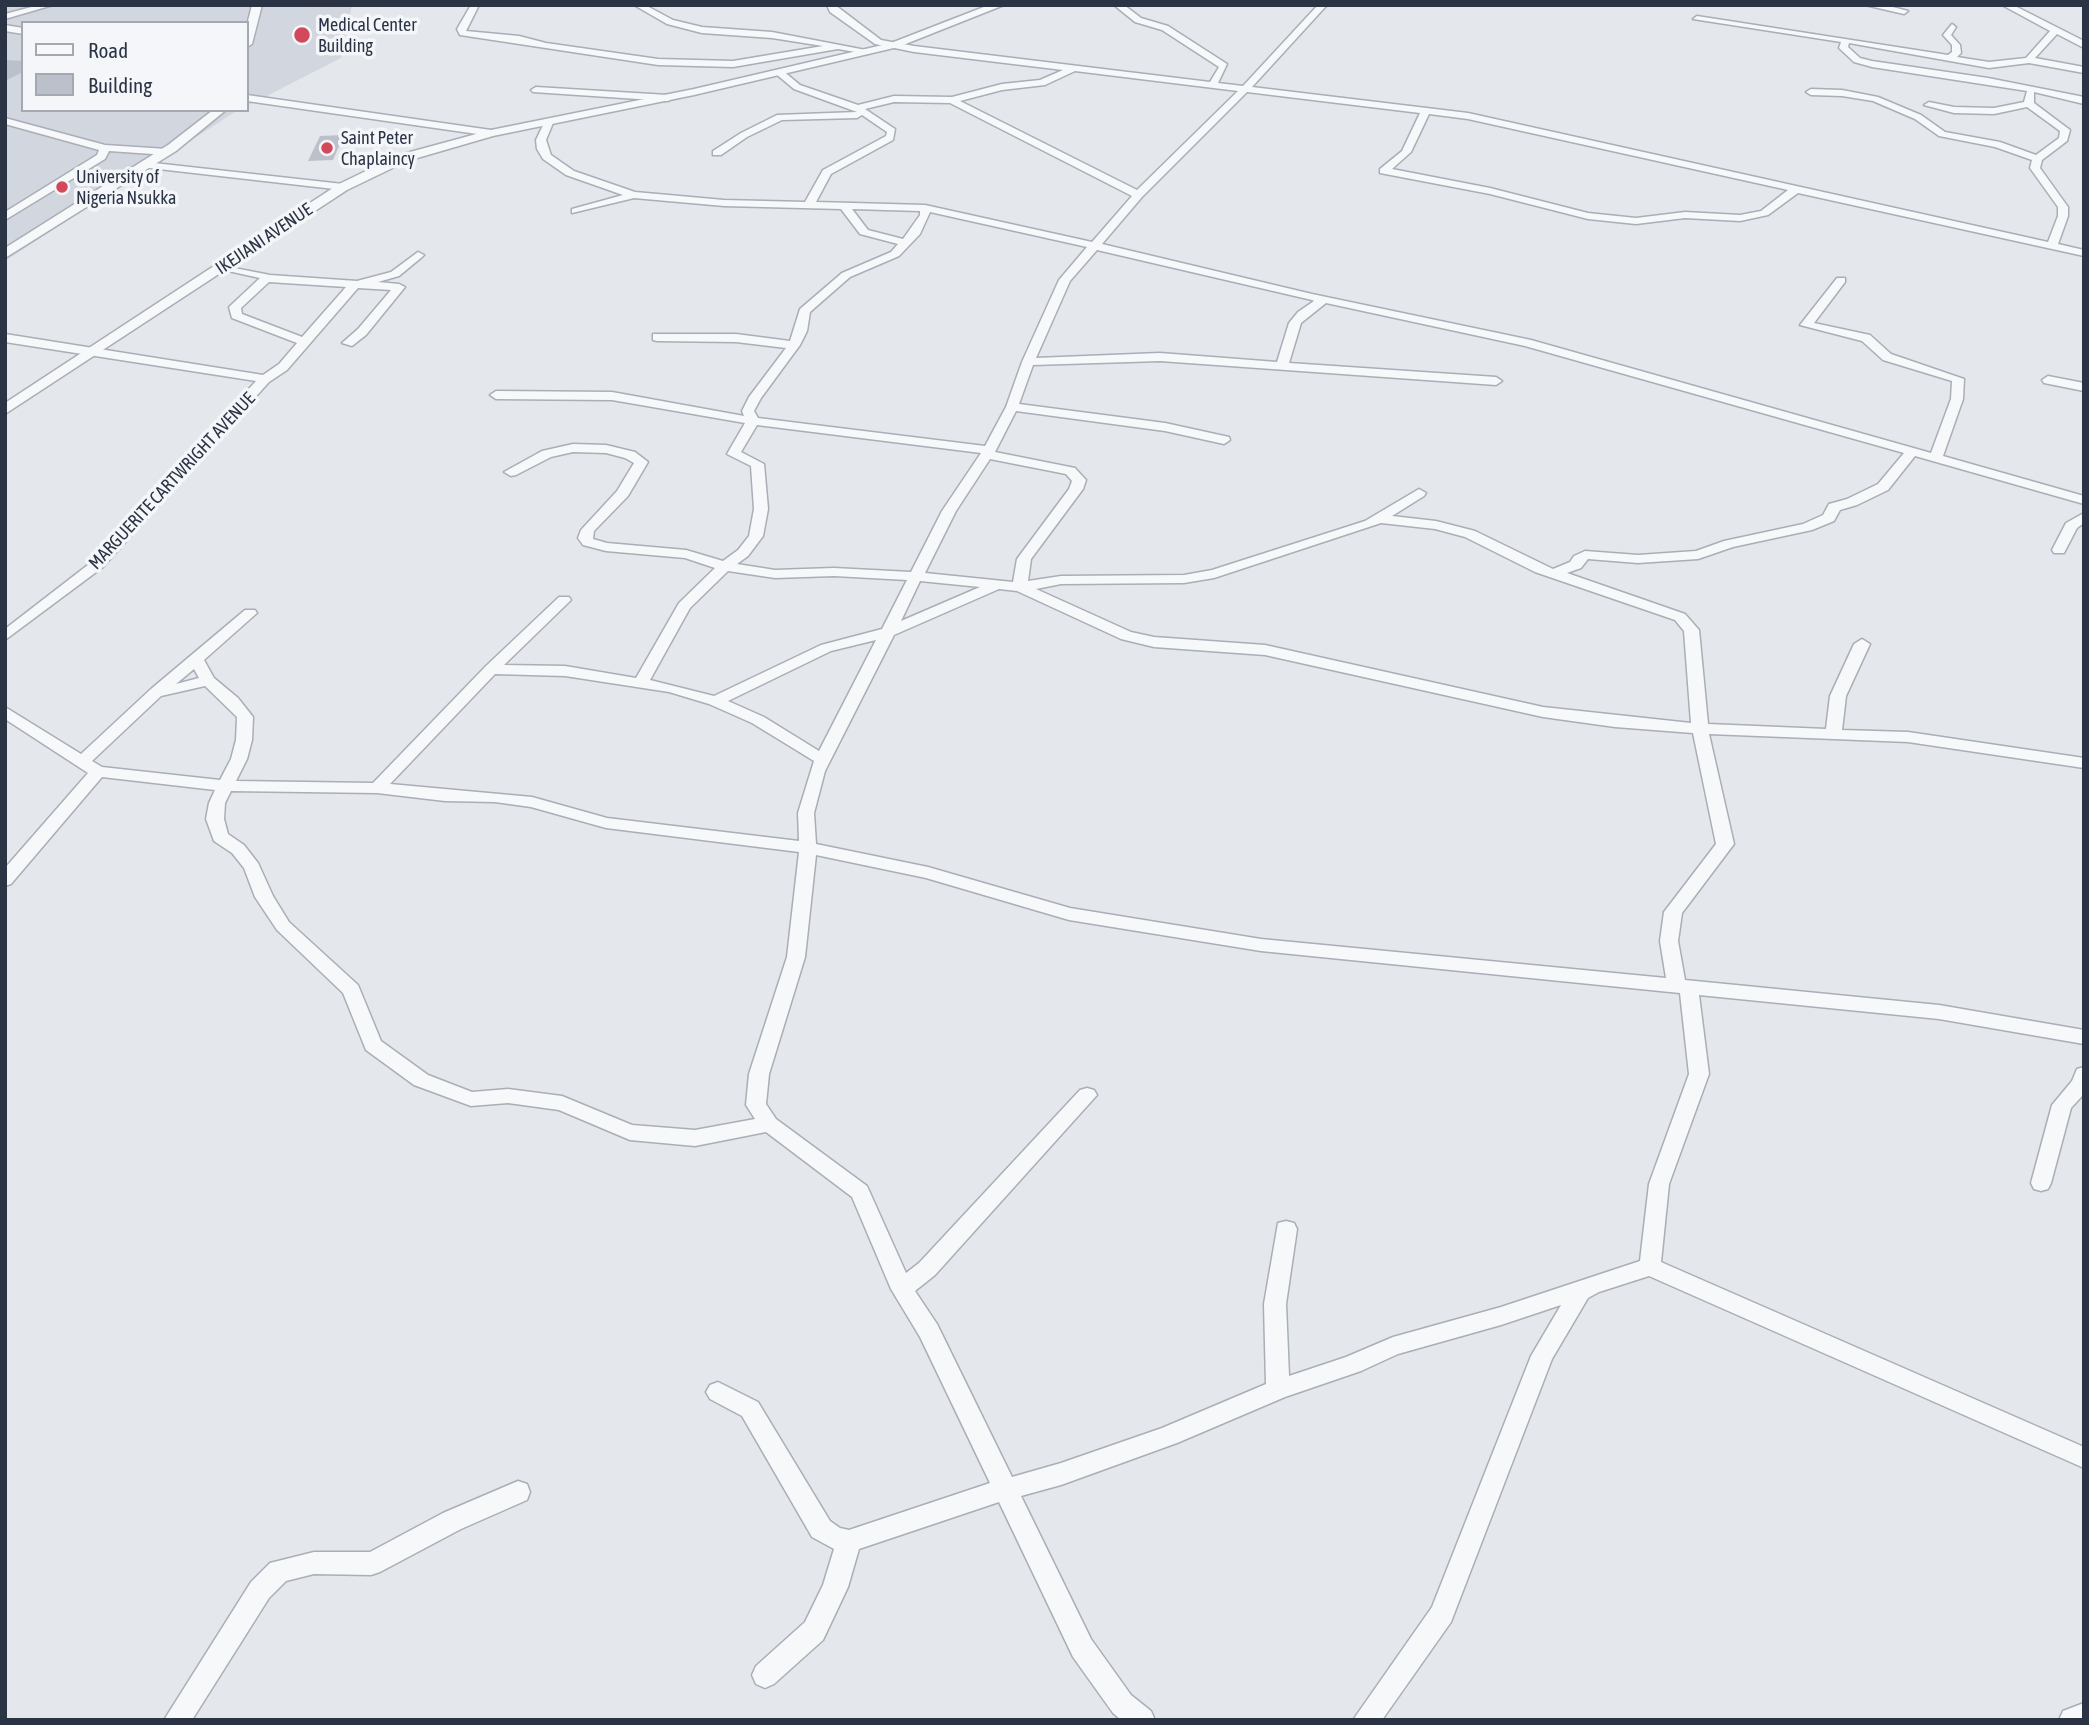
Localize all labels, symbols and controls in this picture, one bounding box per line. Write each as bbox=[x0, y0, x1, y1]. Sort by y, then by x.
place label: Medical Center Building bbox=[318, 14, 417, 56]
legend bbox=[21, 21, 248, 112]
marker: Medical Center Building bbox=[292, 25, 312, 45]
text: Road bbox=[88, 38, 128, 62]
text: Building bbox=[88, 73, 152, 97]
place label: Saint Peter Chaplaincy bbox=[341, 127, 415, 170]
marker: Saint Peter Chaplaincy bbox=[319, 140, 335, 156]
place label: University of Nigeria Nsukka bbox=[76, 166, 176, 208]
marker: University of Nigeria Nsukka bbox=[54, 179, 70, 195]
street label: IKEJIANI AVENUE bbox=[212, 199, 316, 279]
street label: MARGUERITE CARTWRIGHT AVENUE bbox=[84, 388, 260, 574]

